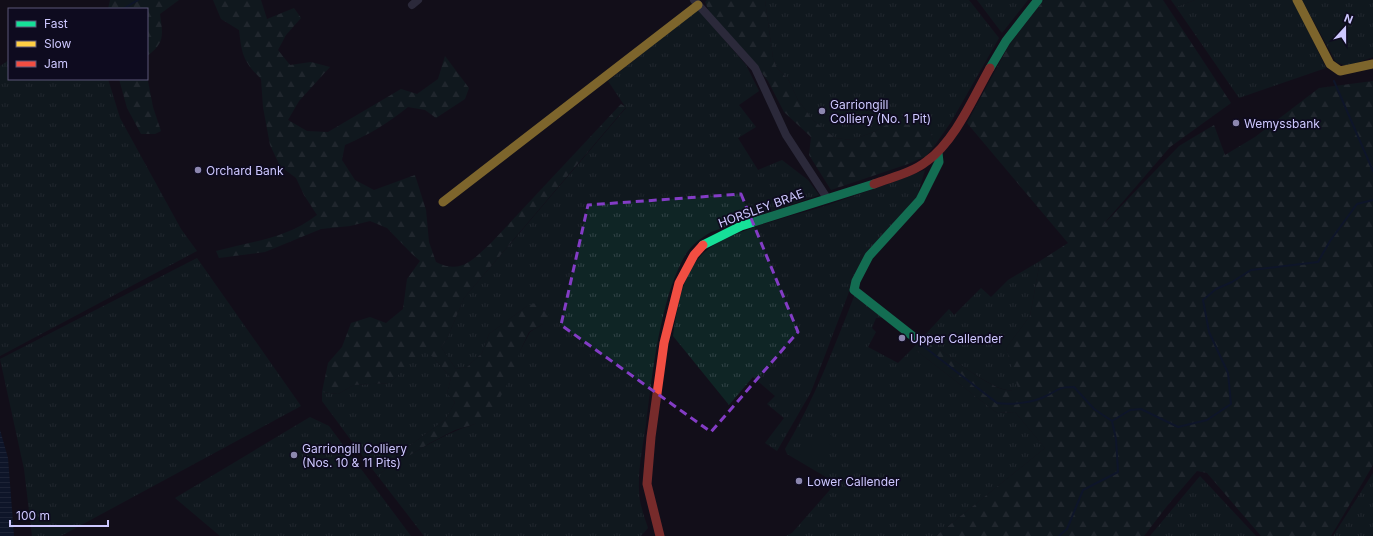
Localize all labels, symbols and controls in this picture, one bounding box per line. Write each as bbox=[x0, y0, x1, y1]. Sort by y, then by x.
legend bbox=[8, 8, 148, 80]
north arrow bbox=[1325, 8, 1365, 48]
text: N bbox=[1342, 11, 1355, 27]
text: Fast bbox=[44, 16, 68, 31]
text: Slow bbox=[44, 36, 72, 51]
text: Jam bbox=[44, 56, 68, 71]
place label: Garriongill Colliery (No. 1 Pit) bbox=[830, 97, 931, 126]
marker: Garriongill Colliery (No. 1 Pit) bbox=[817, 106, 827, 116]
place label: Wemyssbank bbox=[1244, 116, 1320, 131]
marker: Wemyssbank bbox=[1231, 118, 1241, 128]
place label: Orchard Bank bbox=[206, 163, 284, 178]
marker: Orchard Bank bbox=[193, 165, 203, 175]
street label: HORSLEY BRAE bbox=[716, 186, 806, 230]
place label: Upper Callender bbox=[910, 331, 1003, 346]
marker: Upper Callender bbox=[897, 333, 907, 343]
place label: Garriongill Colliery (Nos. 10 & 11 Pits) bbox=[302, 441, 407, 470]
marker: Garriongill Colliery (Nos. 10 & 11 Pits) bbox=[289, 450, 299, 460]
place label: Lower Callender bbox=[807, 474, 900, 489]
marker: Lower Callender bbox=[794, 476, 804, 486]
scale bar bbox=[10, 502, 108, 528]
text: 100 m bbox=[16, 508, 50, 523]

